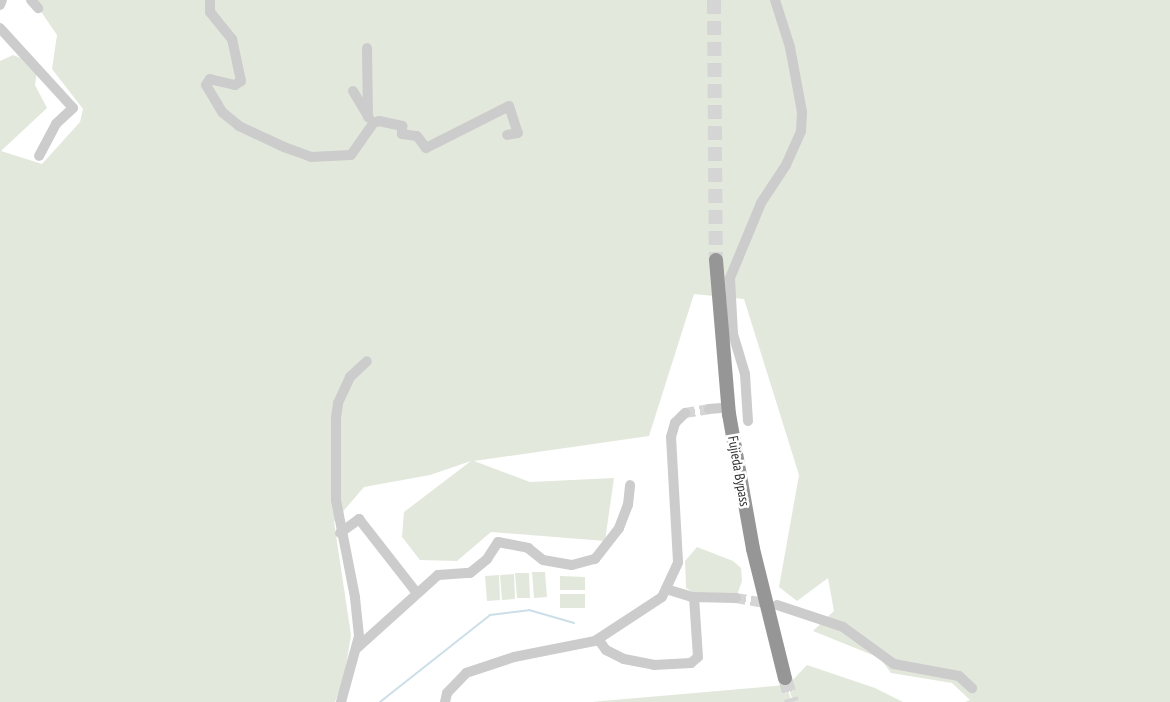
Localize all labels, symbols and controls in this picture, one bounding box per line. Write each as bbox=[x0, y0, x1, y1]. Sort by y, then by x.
street label: Fujieda Bypass bbox=[725, 434, 753, 508]

